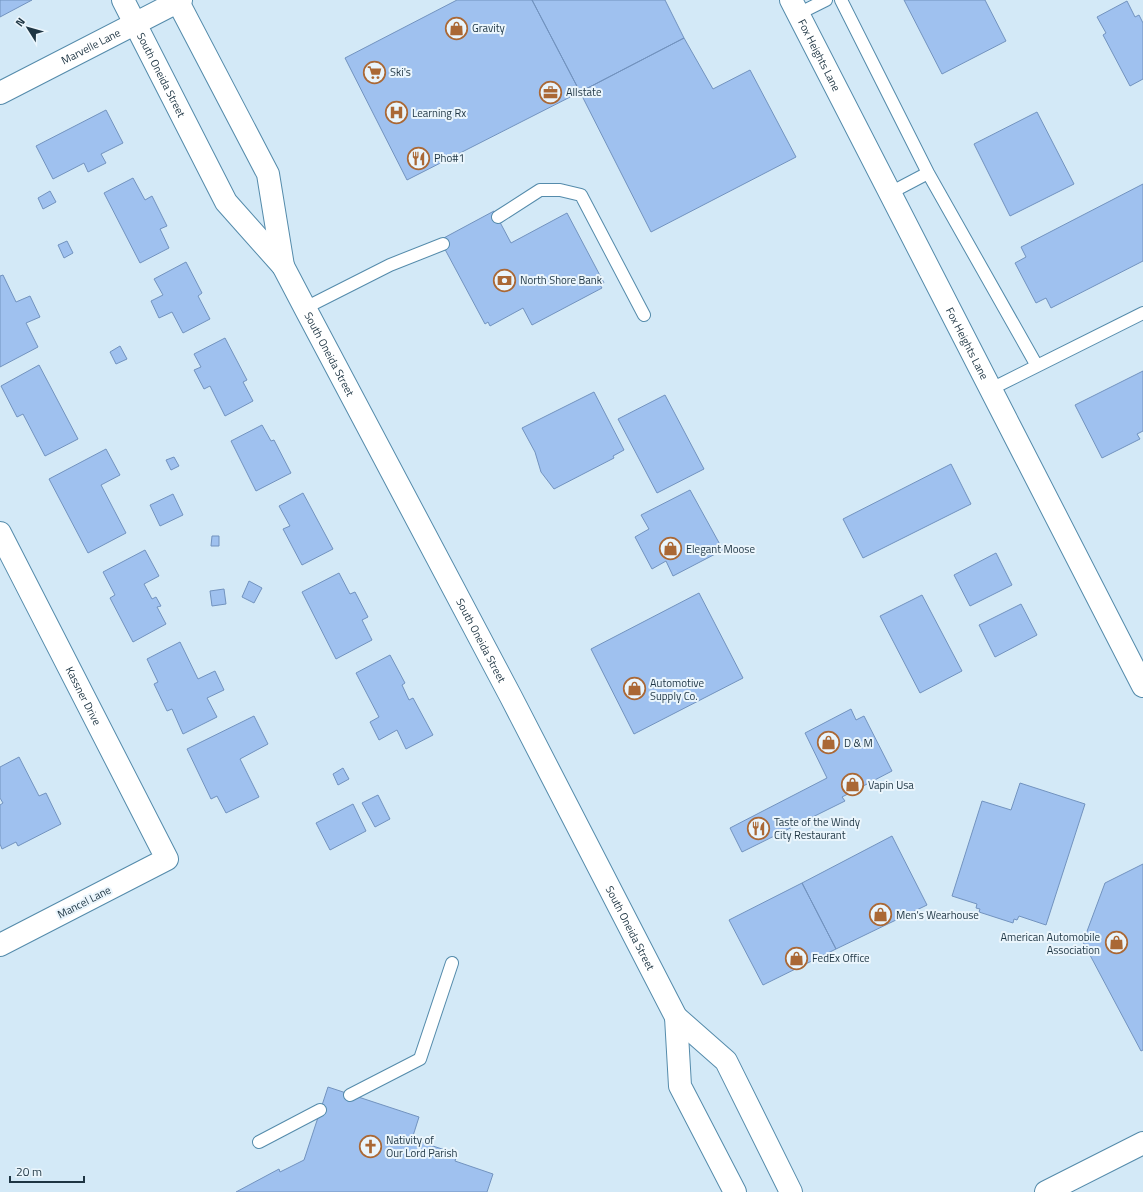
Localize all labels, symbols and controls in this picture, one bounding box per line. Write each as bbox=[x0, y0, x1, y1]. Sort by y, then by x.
north arrow bbox=[8, 8, 48, 48]
text: N bbox=[11, 14, 29, 30]
shop icon: Gravity bbox=[444, 15, 470, 41]
street label: Fox Heights Lane bbox=[794, 16, 845, 94]
place label: Gravity bbox=[472, 20, 506, 36]
street label: Marvelle Lane bbox=[58, 24, 124, 68]
street label: South Oneida Street bbox=[133, 30, 190, 120]
supermarket icon: Ski's bbox=[362, 59, 388, 85]
place label: Ski's bbox=[390, 64, 411, 80]
office icon: Allstate bbox=[537, 79, 563, 105]
place label: Allstate bbox=[566, 84, 602, 100]
hospital icon: Learning Rx bbox=[384, 100, 410, 126]
place label: Learning Rx bbox=[412, 105, 466, 121]
restaurant icon: Pho#1 bbox=[406, 145, 432, 171]
place label: Pho#1 bbox=[434, 150, 465, 166]
bank icon: North Shore Bank bbox=[492, 267, 518, 293]
place label: North Shore Bank bbox=[520, 272, 603, 288]
street label: Fox Heights Lane bbox=[942, 305, 993, 383]
street label: South Oneida Street bbox=[301, 309, 358, 399]
shop icon: Elegant Moose bbox=[657, 536, 683, 562]
place label: Elegant Moose bbox=[686, 541, 755, 557]
street label: South Oneida Street bbox=[452, 595, 510, 685]
street label: Kassner Drive bbox=[62, 664, 105, 728]
place label: Automotive Supply Co. bbox=[650, 675, 704, 704]
shop icon: Automotive Supply Co. bbox=[622, 676, 648, 702]
shop icon: D & M bbox=[815, 730, 841, 756]
place label: D & M bbox=[844, 735, 873, 751]
shop icon: Vapin Usa bbox=[839, 772, 865, 798]
place label: Vapin Usa bbox=[868, 777, 914, 793]
place label: Taste of the Windy City Restaurant bbox=[774, 814, 861, 843]
restaurant icon: Taste of the Windy City Restaurant bbox=[746, 815, 772, 841]
street label: Mancel Lane bbox=[54, 881, 114, 922]
street label: South Oneida Street bbox=[602, 883, 659, 973]
shop icon: Men's Wearhouse bbox=[868, 902, 894, 928]
place label: Men's Wearhouse bbox=[896, 907, 979, 923]
place label: American Automobile Association bbox=[1000, 929, 1100, 958]
shop icon: American Automobile Association bbox=[1103, 930, 1129, 956]
shop icon: FedEx Office bbox=[784, 945, 810, 971]
place label: FedEx Office bbox=[812, 950, 870, 966]
place label: Nativity of Our Lord Parish bbox=[386, 1132, 458, 1161]
church icon: Nativity of Our Lord Parish bbox=[358, 1133, 384, 1159]
scale bar bbox=[10, 1158, 84, 1184]
text: 20 m bbox=[16, 1162, 42, 1181]

